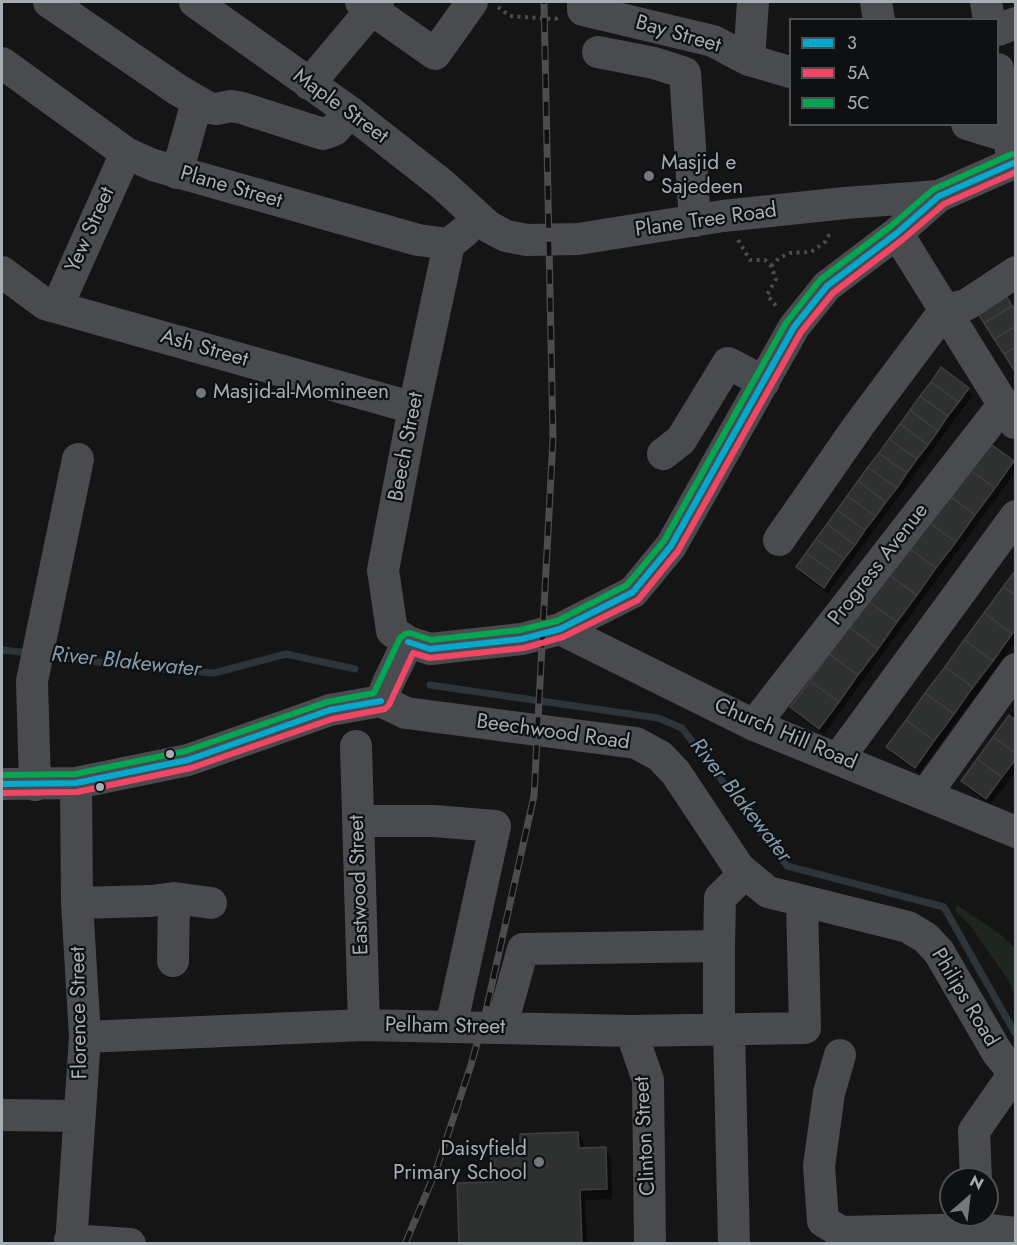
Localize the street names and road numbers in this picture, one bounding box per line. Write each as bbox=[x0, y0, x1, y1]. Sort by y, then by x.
street label: Bay Street bbox=[633, 11, 723, 59]
street label: Maple Street bbox=[288, 64, 392, 150]
street label: Plane Street bbox=[177, 161, 285, 215]
street label: Yew Street bbox=[61, 183, 121, 277]
street label: Plane Tree Road bbox=[634, 199, 778, 243]
street label: Ash Street bbox=[157, 325, 251, 373]
street label: Beech Street bbox=[384, 390, 430, 504]
street label: Progress Avenue bbox=[824, 499, 934, 631]
street label: Church Hill Road bbox=[710, 694, 860, 776]
street label: Beechwood Road bbox=[475, 710, 631, 756]
street label: Eastwood Street bbox=[345, 814, 375, 956]
street label: Philips Road bbox=[925, 944, 1003, 1052]
street label: Florence Street bbox=[66, 946, 94, 1080]
street label: Pelham Street bbox=[385, 1013, 505, 1041]
street label: Clinton Street bbox=[630, 1076, 662, 1196]

